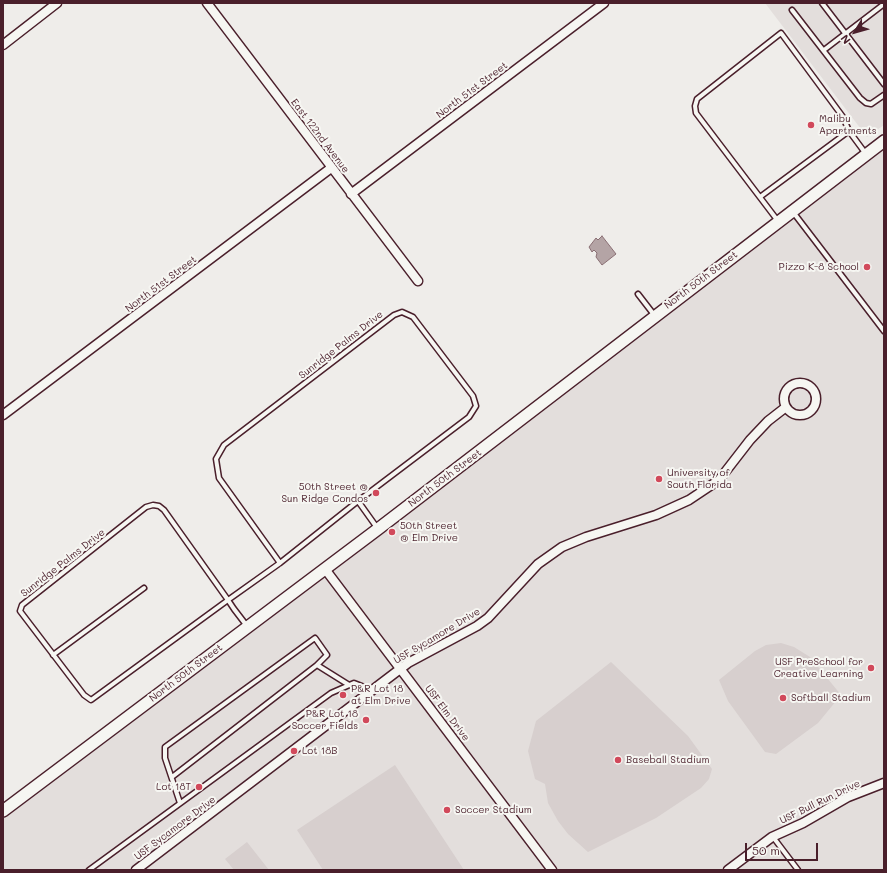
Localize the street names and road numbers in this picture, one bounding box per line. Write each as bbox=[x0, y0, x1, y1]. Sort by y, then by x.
street label: North 51st Street bbox=[434, 59, 510, 121]
street label: East 122nd Avenue bbox=[288, 97, 352, 175]
street label: North 50th Street bbox=[662, 249, 740, 311]
street label: North 51st Street bbox=[123, 253, 199, 315]
street label: Sunridge Palms Drive bbox=[297, 308, 385, 382]
street label: North 50th Street bbox=[406, 447, 484, 509]
street label: Sunridge Palms Drive bbox=[19, 526, 107, 600]
street label: USF Sycamore Drive bbox=[392, 605, 482, 667]
street label: North 50th Street bbox=[147, 642, 225, 704]
street label: USF Elm Drive bbox=[422, 683, 472, 743]
street label: USF Bull Run Drive bbox=[778, 777, 862, 827]
street label: USF Sycamore Drive bbox=[132, 793, 218, 863]

